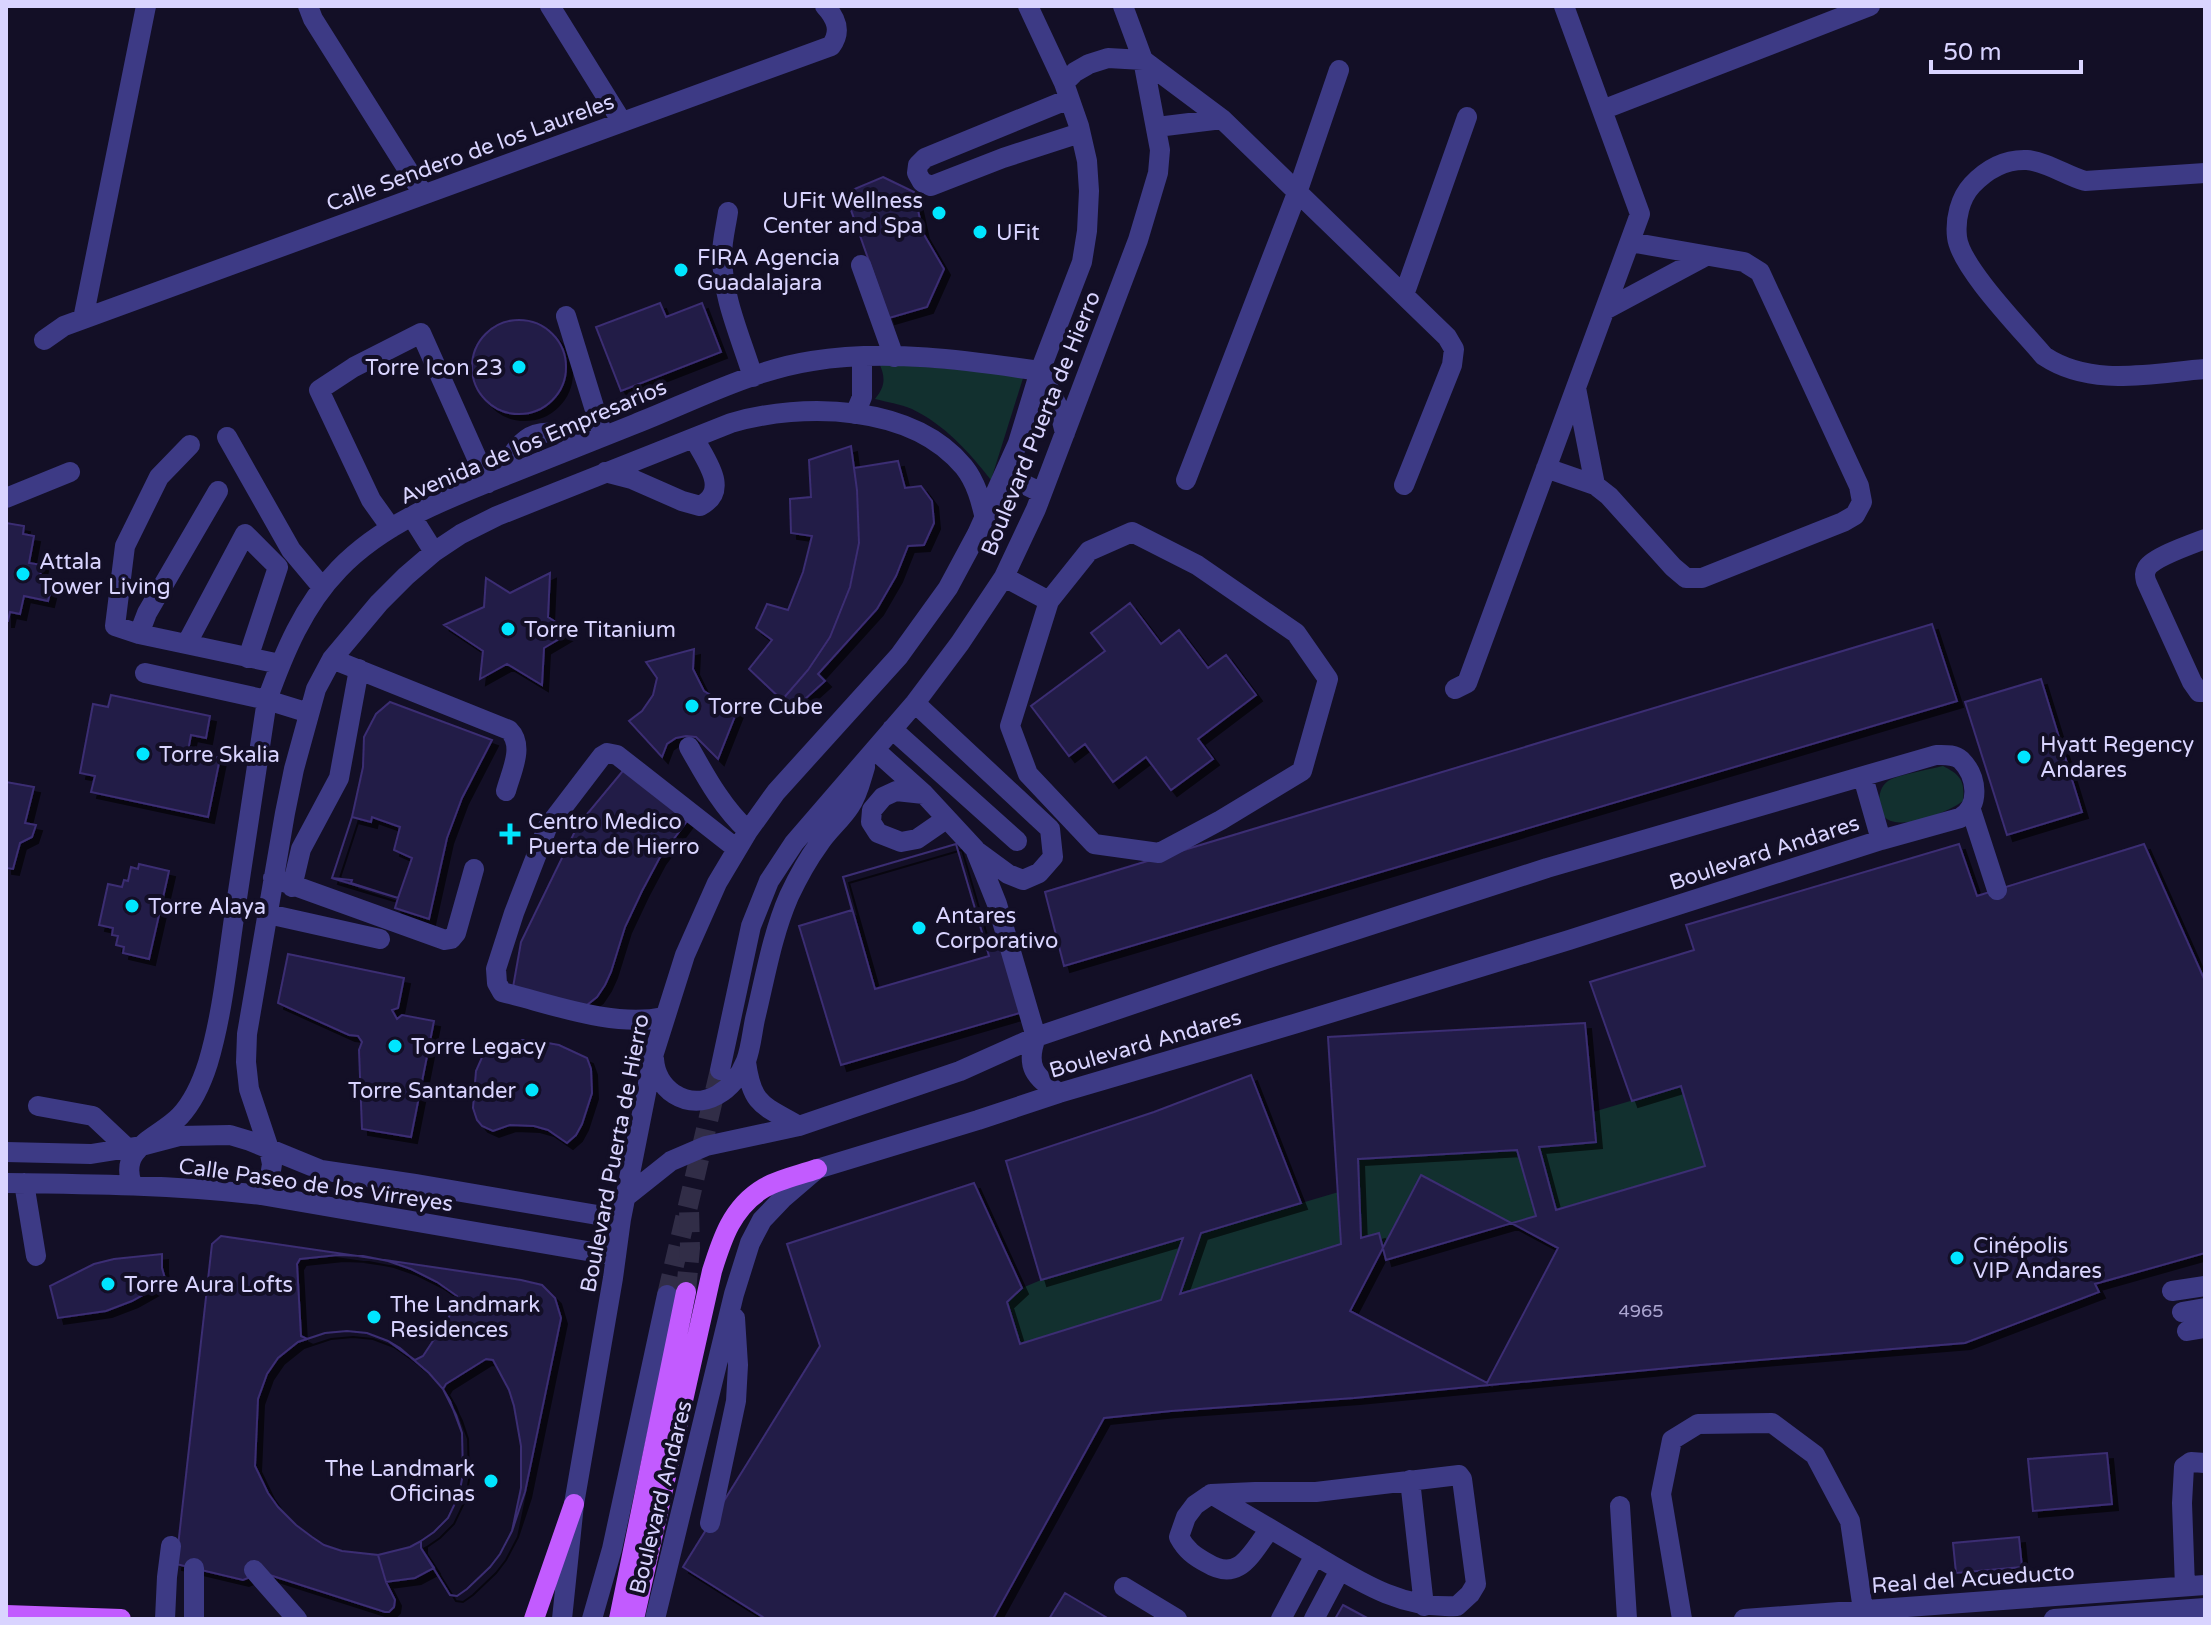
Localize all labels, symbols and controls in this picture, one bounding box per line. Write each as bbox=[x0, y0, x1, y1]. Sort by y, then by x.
scale bar bbox=[1931, 24, 2081, 74]
text: 50 m bbox=[1943, 38, 2001, 67]
street label: Calle Sendero de los Laureles bbox=[323, 89, 618, 217]
place label: UFit Wellness Center and Spa bbox=[763, 188, 923, 239]
marker: UFit Wellness Center and Spa bbox=[930, 204, 948, 222]
place label: UFit bbox=[996, 220, 1040, 246]
marker: UFit bbox=[971, 223, 989, 241]
place label: FIRA Agencia Guadalajara bbox=[697, 245, 840, 296]
marker: FIRA Agencia Guadalajara bbox=[672, 261, 690, 279]
street label: Boulevard Puerta de Hierro bbox=[976, 287, 1106, 559]
place label: Torre Icon 23 bbox=[365, 355, 503, 381]
marker: Torre Icon 23 bbox=[510, 358, 528, 376]
street label: Avenida de los Empresarios bbox=[396, 374, 671, 510]
place label: Attala Tower Living bbox=[39, 549, 171, 600]
marker: Attala Tower Living bbox=[14, 565, 32, 583]
place label: Torre Titanium bbox=[524, 617, 676, 643]
marker: Torre Titanium bbox=[499, 620, 517, 638]
place label: Torre Cube bbox=[708, 694, 823, 720]
marker: Torre Cube bbox=[683, 697, 701, 715]
place label: Hyatt Regency Andares bbox=[2040, 732, 2194, 783]
place label: Torre Skalia bbox=[159, 742, 280, 768]
marker: Torre Skalia bbox=[134, 745, 152, 763]
marker: Hyatt Regency Andares bbox=[2015, 748, 2033, 766]
place label: Centro Medico Puerta de Hierro bbox=[528, 809, 700, 860]
street label: Boulevard Andares bbox=[1666, 810, 1863, 896]
marker: Centro Medico Puerta de Hierro bbox=[499, 823, 521, 845]
place label: Torre Alaya bbox=[148, 894, 266, 920]
marker: Torre Alaya bbox=[123, 897, 141, 915]
place label: Antares Corporativo bbox=[935, 903, 1058, 954]
marker: Antares Corporativo bbox=[910, 919, 928, 937]
street label: Boulevard Andares bbox=[1046, 1004, 1244, 1084]
street label: Boulevard Puerta de Hierro bbox=[575, 1012, 655, 1295]
place label: Torre Legacy bbox=[411, 1034, 546, 1060]
marker: Torre Legacy bbox=[386, 1037, 404, 1055]
place label: Torre Santander bbox=[348, 1078, 517, 1104]
marker: Torre Santander bbox=[523, 1081, 541, 1099]
street label: Calle Paseo de los Virreyes bbox=[177, 1153, 455, 1217]
place label: Cinépolis VIP Andares bbox=[1973, 1233, 2102, 1284]
marker: Cinépolis VIP Andares bbox=[1948, 1249, 1966, 1267]
place label: Torre Aura Lofts bbox=[124, 1272, 293, 1298]
marker: Torre Aura Lofts bbox=[99, 1275, 117, 1293]
place label: The Landmark Residences bbox=[390, 1292, 540, 1343]
house number: 4965 bbox=[1618, 1300, 1664, 1322]
marker: The Landmark Residences bbox=[365, 1308, 383, 1326]
street label: Boulevard Andares bbox=[624, 1398, 698, 1597]
place label: The Landmark Oficinas bbox=[325, 1456, 475, 1507]
marker: The Landmark Oficinas bbox=[482, 1472, 500, 1490]
street label: Real del Acueducto bbox=[1871, 1559, 2076, 1599]

